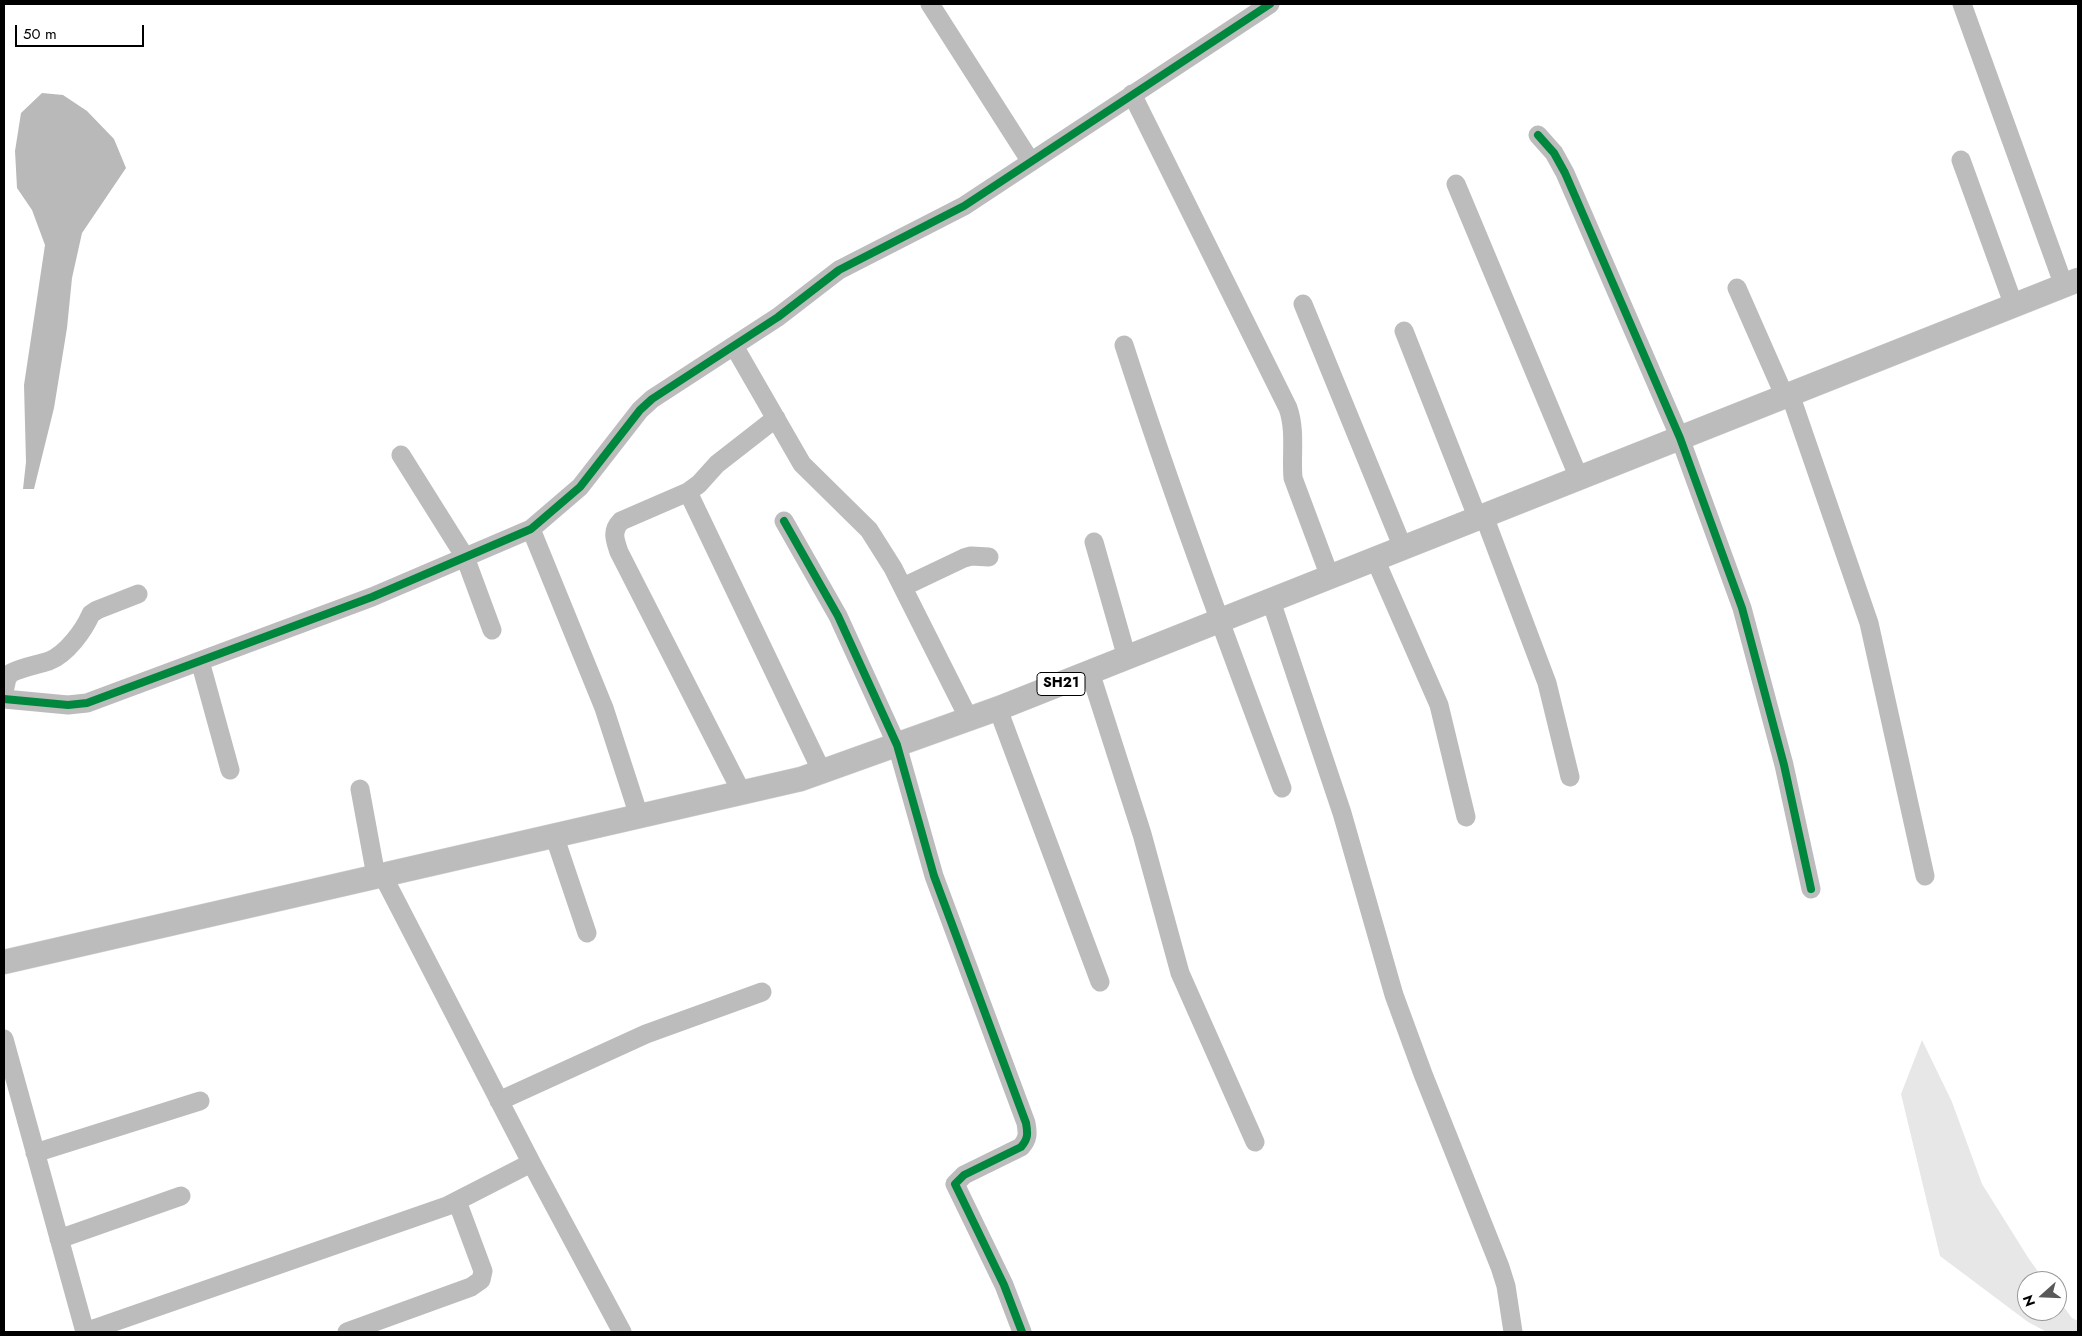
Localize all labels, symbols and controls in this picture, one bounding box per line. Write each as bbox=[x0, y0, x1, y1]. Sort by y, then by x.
scale bar bbox=[18, 15, 146, 47]
text: 50 m bbox=[23, 23, 57, 45]
road number: SH21 bbox=[1037, 672, 1085, 696]
north arrow bbox=[2017, 1271, 2067, 1321]
text: N bbox=[2018, 1292, 2040, 1309]

